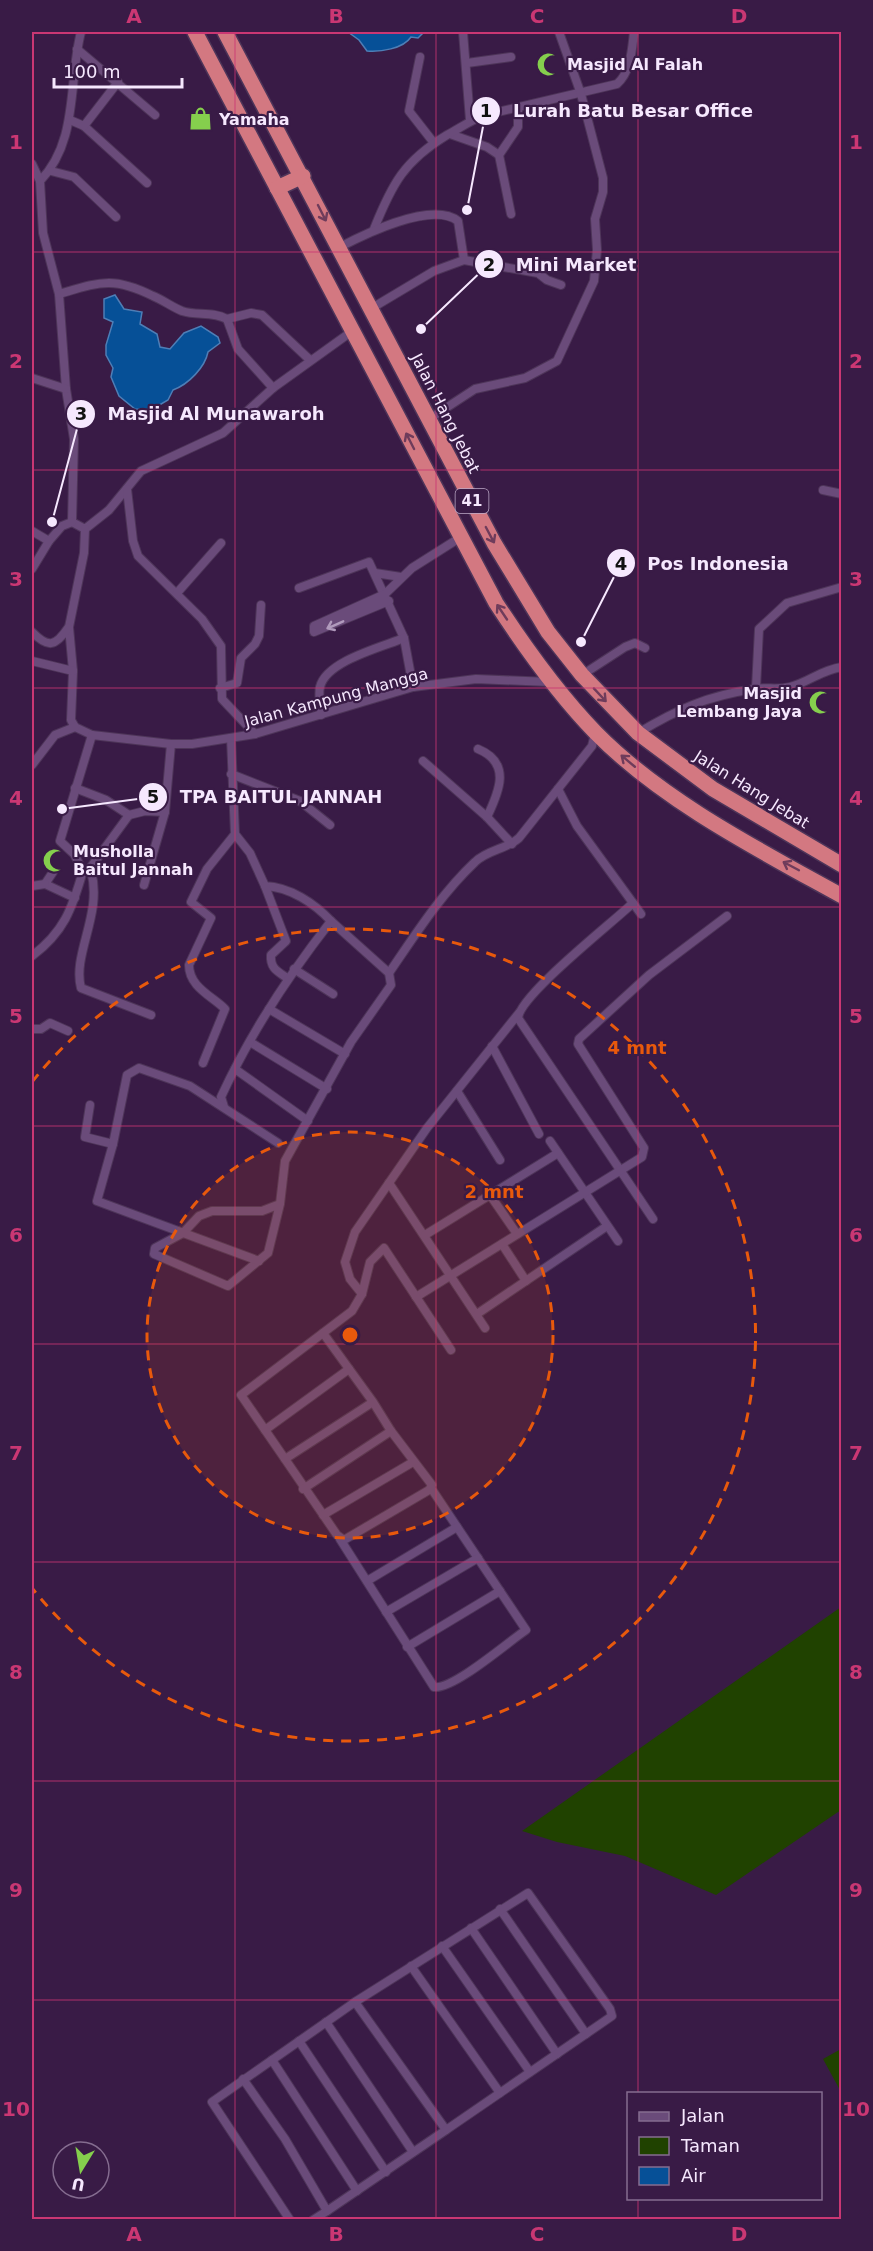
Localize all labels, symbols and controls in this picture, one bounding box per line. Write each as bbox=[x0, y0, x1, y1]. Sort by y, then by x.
text: A bbox=[126, 4, 142, 28]
text: B bbox=[328, 4, 344, 28]
text: C bbox=[530, 4, 544, 28]
text: D bbox=[731, 4, 747, 28]
scale bar bbox=[54, 51, 182, 89]
mosque icon: Masjid Al Falah bbox=[536, 51, 562, 77]
place label: Masjid Al Falah bbox=[567, 55, 703, 74]
text: 100 m bbox=[63, 61, 121, 82]
callout: Lurah Batu Besar Office bbox=[471, 93, 765, 129]
text: 1 bbox=[480, 100, 492, 121]
text: Lurah Batu Besar Office bbox=[513, 100, 753, 121]
shop icon: Yamaha bbox=[188, 106, 214, 132]
place label: Yamaha bbox=[218, 110, 290, 129]
text: 1 bbox=[9, 130, 23, 154]
text: 1 bbox=[849, 130, 863, 154]
one-way arrow bbox=[317, 203, 328, 221]
callout: Mini Market bbox=[474, 246, 648, 282]
text: 2 bbox=[483, 254, 495, 275]
text: Mini Market bbox=[516, 254, 637, 275]
text: 2 bbox=[9, 349, 23, 373]
street label: Jalan Hang Jebat bbox=[407, 349, 484, 476]
text: 2 bbox=[849, 349, 863, 373]
callout: Masjid Al Munawaroh bbox=[66, 396, 337, 432]
text: 3 bbox=[75, 403, 87, 424]
text: Masjid Al Munawaroh bbox=[107, 403, 325, 424]
one-way arrow bbox=[404, 432, 415, 450]
road number: 41 bbox=[456, 489, 488, 513]
one-way arrow bbox=[485, 525, 496, 543]
callout: Pos Indonesia bbox=[606, 545, 801, 581]
text: 4 bbox=[615, 553, 627, 574]
text: Pos Indonesia bbox=[647, 553, 789, 574]
text: 3 bbox=[9, 567, 23, 591]
text: 3 bbox=[849, 567, 863, 591]
one-way arrow bbox=[496, 605, 508, 621]
one-way arrow bbox=[327, 619, 345, 631]
street label: Jalan Kampung Mangga bbox=[241, 664, 430, 731]
place label: Masjid Lembang Jaya bbox=[676, 684, 802, 721]
one-way arrow bbox=[593, 687, 607, 702]
mosque icon: Masjid Lembang Jaya bbox=[807, 689, 833, 715]
street label: Jalan Hang Jebat bbox=[690, 746, 813, 832]
one-way arrow bbox=[620, 754, 636, 767]
callout: TPA BAITUL JANNAH bbox=[138, 779, 395, 815]
text: 4 bbox=[9, 786, 23, 810]
text: 5 bbox=[147, 786, 159, 807]
text: TPA BAITUL JANNAH bbox=[180, 786, 382, 807]
text: 4 bbox=[849, 786, 863, 810]
place label: Musholla Baitul Jannah bbox=[73, 842, 193, 879]
mosque icon: Musholla Baitul Jannah bbox=[42, 847, 68, 873]
one-way arrow bbox=[783, 860, 800, 872]
text: 5 bbox=[9, 1004, 23, 1028]
text: 5 bbox=[849, 1004, 863, 1028]
text: 4 mnt bbox=[608, 1037, 667, 1058]
text: 2 mnt bbox=[465, 1181, 524, 1202]
text: 6 bbox=[9, 1223, 23, 1247]
text: 6 bbox=[849, 1223, 863, 1247]
centre of rings bbox=[340, 1325, 360, 1345]
text: 7 bbox=[9, 1441, 23, 1465]
text: 7 bbox=[849, 1441, 863, 1465]
text: 8 bbox=[9, 1660, 23, 1684]
text: 8 bbox=[849, 1660, 863, 1684]
text: 9 bbox=[9, 1878, 23, 1902]
text: 9 bbox=[849, 1878, 863, 1902]
legend bbox=[627, 2092, 822, 2200]
text: 10 bbox=[2, 2097, 30, 2121]
text: 10 bbox=[842, 2097, 870, 2121]
text: Jalan bbox=[680, 2105, 725, 2126]
text: Taman bbox=[680, 2135, 740, 2156]
north arrow bbox=[51, 2140, 111, 2200]
text: Air bbox=[681, 2165, 706, 2186]
text: U bbox=[70, 2174, 86, 2195]
text: A bbox=[126, 2222, 142, 2246]
text: B bbox=[328, 2222, 344, 2246]
text: C bbox=[530, 2222, 544, 2246]
text: D bbox=[731, 2222, 747, 2246]

